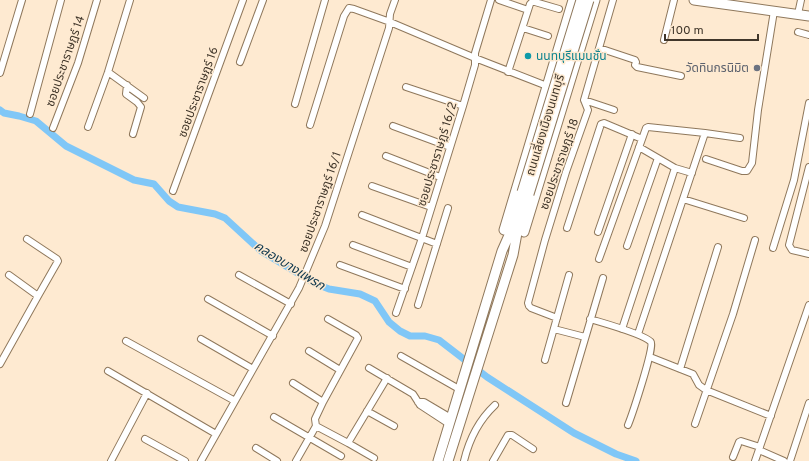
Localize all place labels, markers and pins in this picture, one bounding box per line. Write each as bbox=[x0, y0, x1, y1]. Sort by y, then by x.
place label: นนทบุรีแมนชั่น bbox=[536, 48, 607, 65]
marker: นนทบุรีแมนชั่น bbox=[523, 51, 533, 61]
place label: วัดทินกรนิมิต bbox=[686, 61, 749, 77]
marker: วัดทินกรนิมิต bbox=[752, 63, 762, 73]

